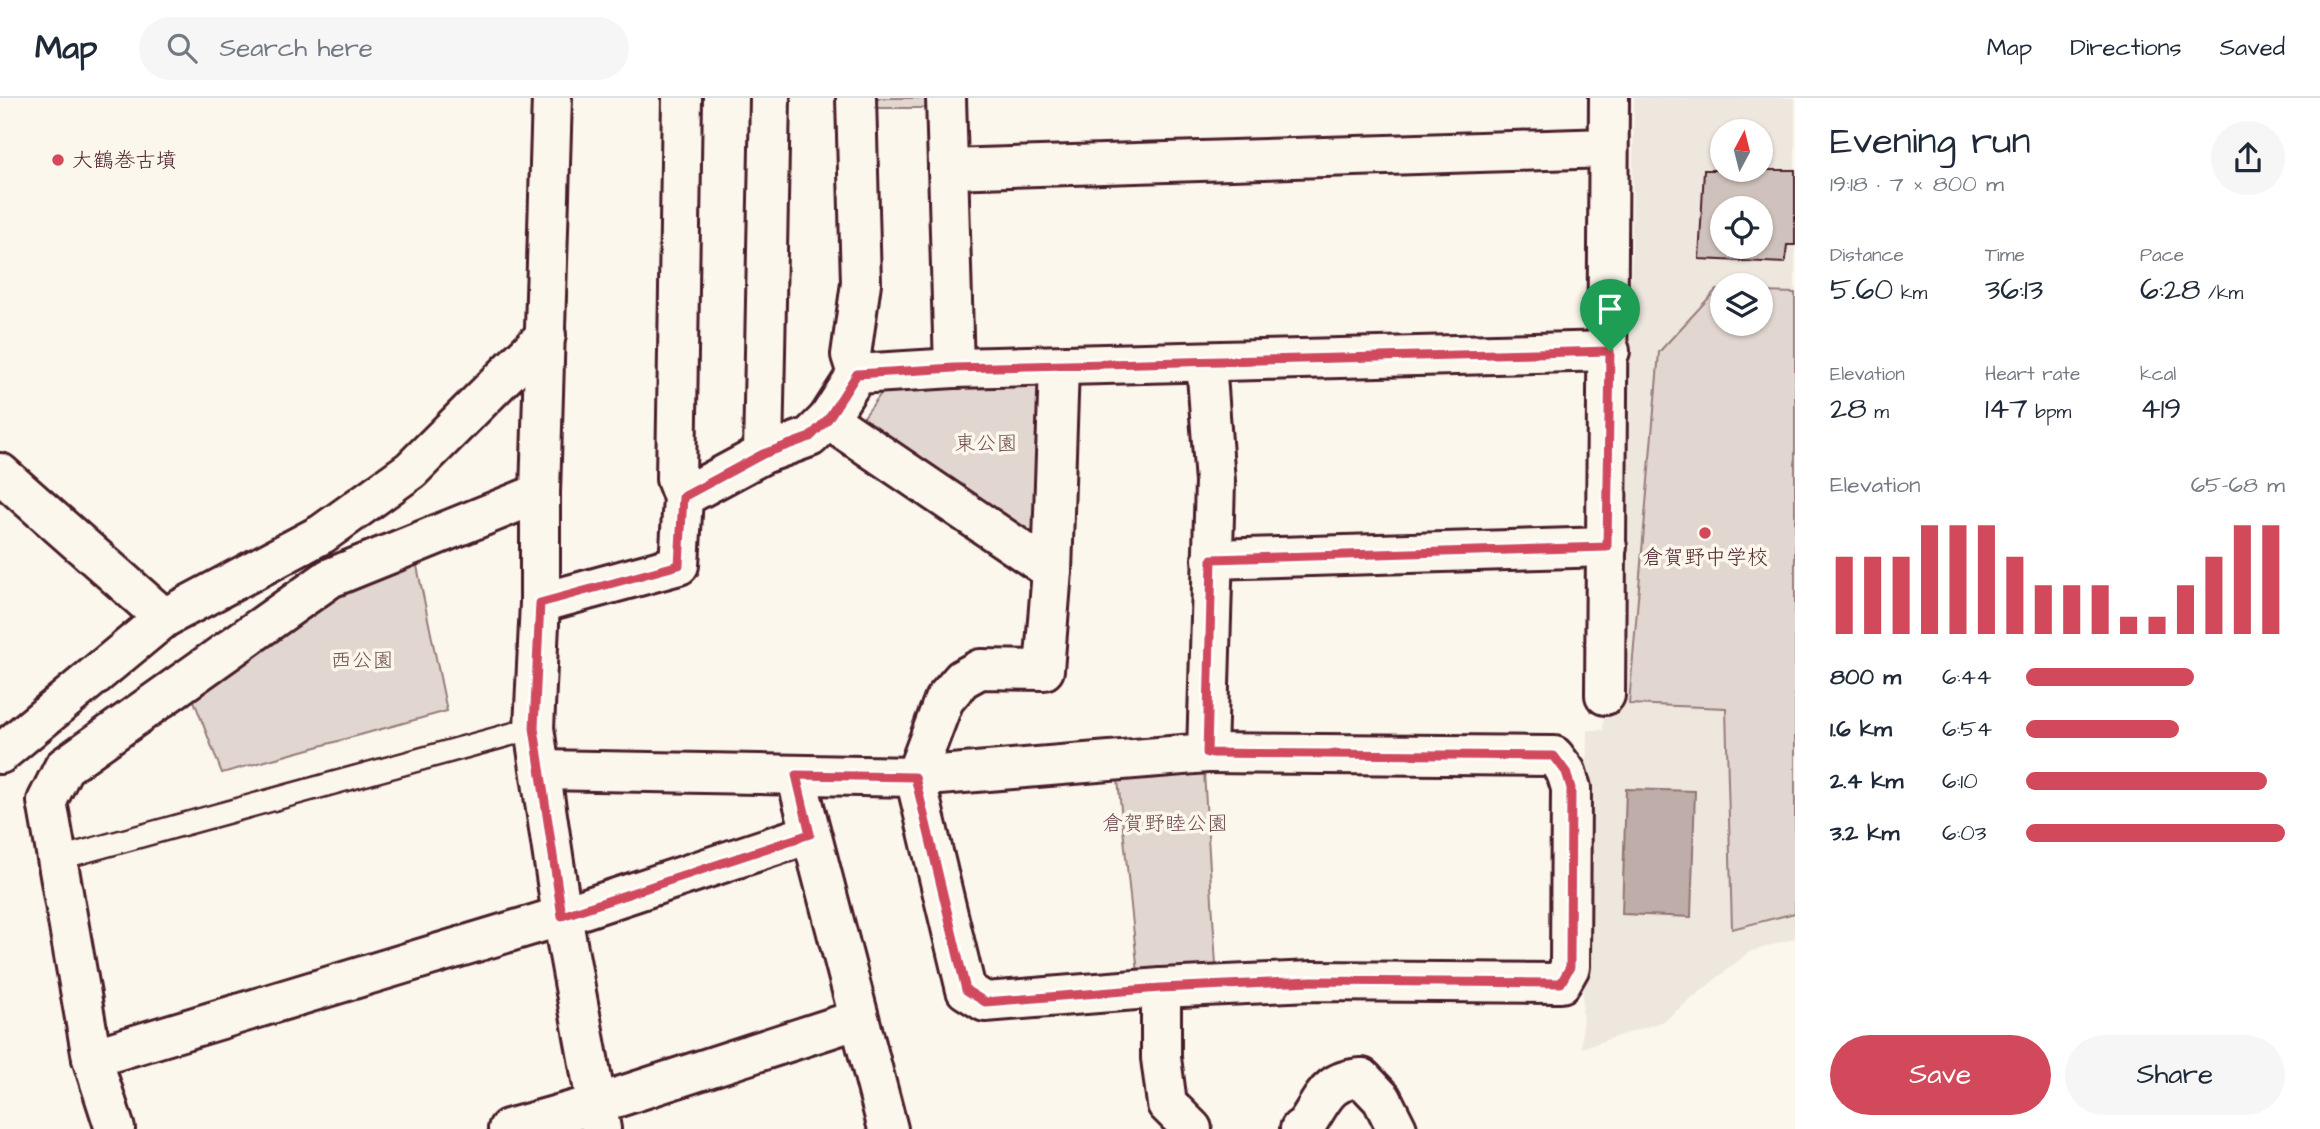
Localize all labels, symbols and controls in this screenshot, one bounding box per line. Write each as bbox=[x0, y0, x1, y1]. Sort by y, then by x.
search box bbox=[139, 17, 629, 80]
text: Map bbox=[35, 25, 97, 71]
icon: search bbox=[163, 29, 201, 67]
text: Search here bbox=[219, 30, 373, 66]
text: Map bbox=[1987, 31, 2032, 65]
text: Directions bbox=[2070, 31, 2182, 65]
text: Saved bbox=[2220, 31, 2285, 65]
text: Evening run bbox=[1830, 116, 2031, 168]
north arrow bbox=[1710, 119, 1773, 182]
map controls bbox=[1710, 119, 1773, 336]
button: share bbox=[2211, 121, 2285, 195]
place label: 大鶴巻古墳 bbox=[72, 146, 177, 175]
marker: 大鶴巻古墳 bbox=[50, 152, 66, 168]
text: 19:18 · 7 × 800 m bbox=[1830, 168, 2004, 200]
button: locate bbox=[1710, 196, 1773, 259]
text: Distance bbox=[1830, 242, 1904, 269]
text: Time bbox=[1985, 242, 2025, 269]
text: Pace bbox=[2140, 242, 2184, 269]
text: 5.60 bbox=[1830, 269, 1893, 311]
text: 36:13 bbox=[1985, 269, 2043, 311]
text: 6:28 bbox=[2140, 269, 2200, 311]
button: layers bbox=[1710, 273, 1773, 336]
pin bbox=[1580, 279, 1640, 351]
text: km bbox=[1893, 280, 1927, 307]
text: /km bbox=[2200, 280, 2243, 307]
icon: arrive bbox=[1591, 290, 1629, 328]
text: Elevation bbox=[1830, 361, 1905, 388]
text: Heart rate bbox=[1985, 361, 2080, 388]
text: kcal bbox=[2140, 361, 2176, 388]
text: 28 bbox=[1830, 388, 1867, 430]
text: 147 bbox=[1985, 388, 2028, 430]
text: 419 bbox=[2140, 388, 2181, 430]
text: m bbox=[1867, 399, 1889, 426]
text: bpm bbox=[2028, 399, 2071, 426]
park label: 東公園 bbox=[955, 429, 1018, 458]
text: Elevation bbox=[1830, 469, 1921, 501]
text: 65–68 m bbox=[2191, 469, 2285, 501]
marker: 倉賀野中学校 bbox=[1697, 525, 1713, 541]
place label: 倉賀野中学校 bbox=[1642, 543, 1768, 572]
park label: 西公園 bbox=[331, 646, 394, 675]
text: 800 m bbox=[1830, 661, 1901, 693]
text: 6:44 bbox=[1942, 661, 1992, 693]
text: 1.6 km bbox=[1830, 713, 1892, 745]
text: 6:54 bbox=[1942, 713, 1992, 745]
text: 2.4 km bbox=[1830, 765, 1903, 797]
text: 6:10 bbox=[1942, 765, 1978, 797]
park label: 倉賀野睦公園 bbox=[1102, 809, 1228, 838]
text: 3.2 km bbox=[1830, 817, 1899, 849]
text: 6:03 bbox=[1942, 817, 1986, 849]
button: Save bbox=[1830, 1035, 2051, 1115]
button: Share bbox=[2065, 1035, 2285, 1115]

